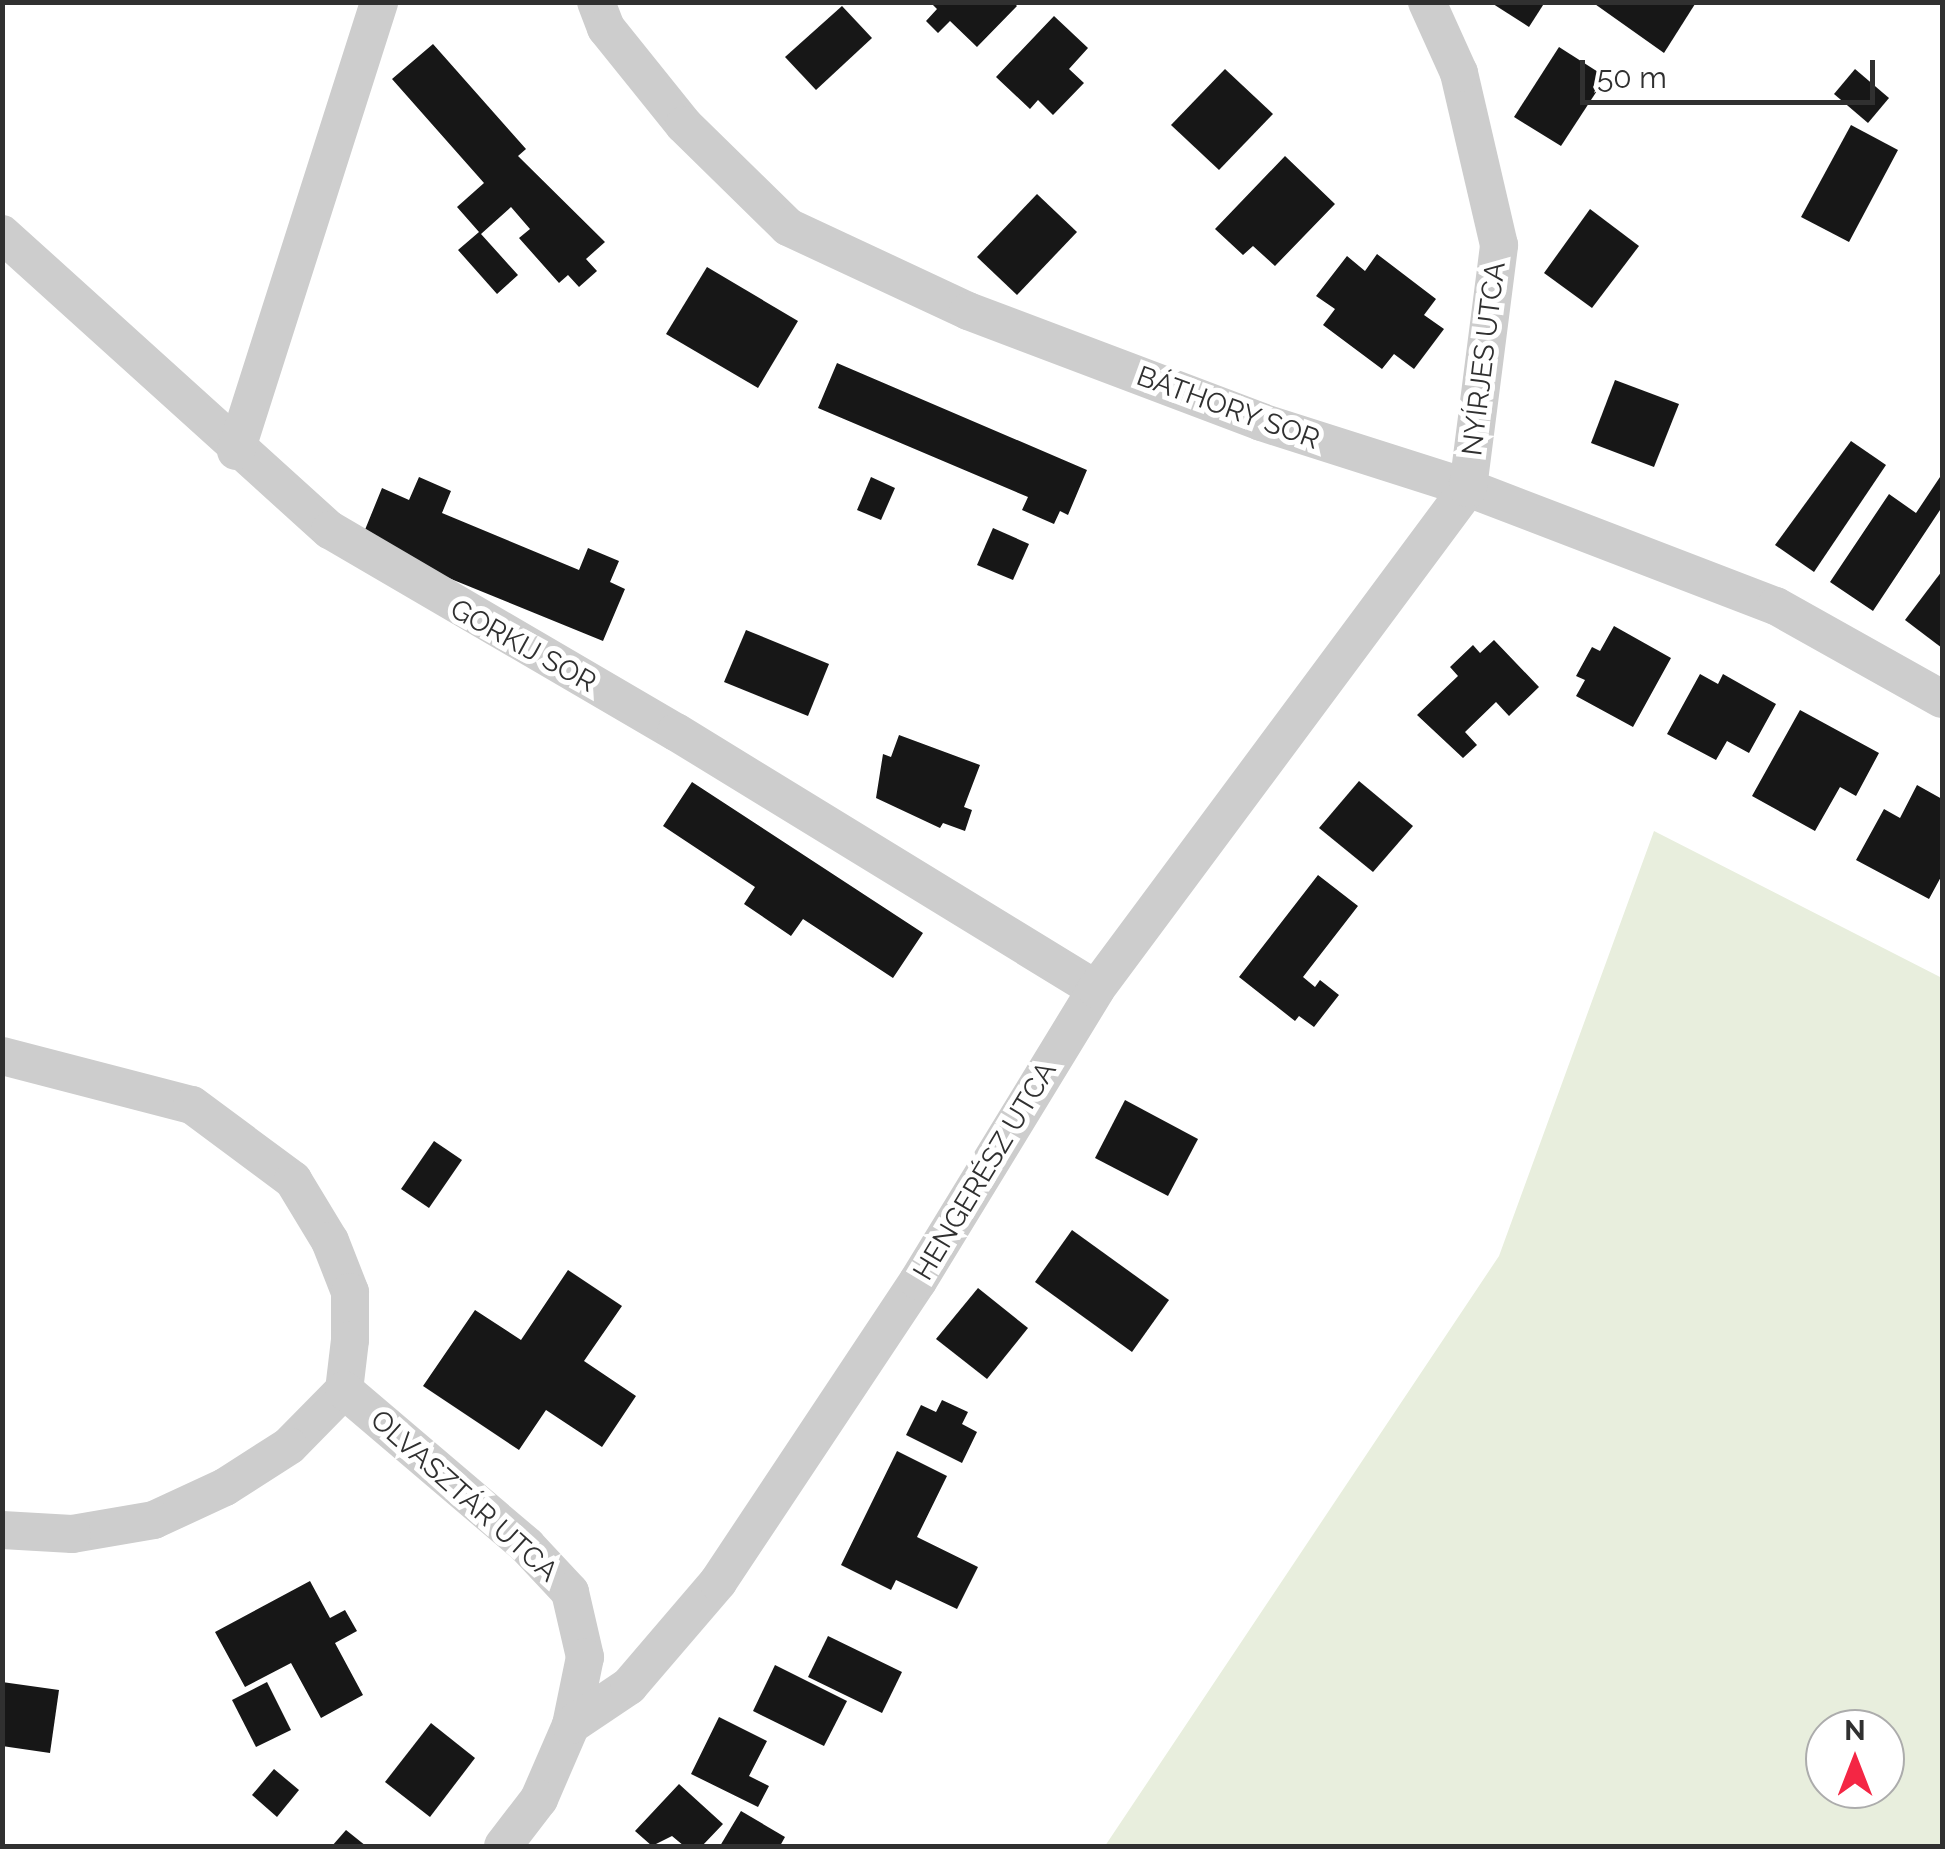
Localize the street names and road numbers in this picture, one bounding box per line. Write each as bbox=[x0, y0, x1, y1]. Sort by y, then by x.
street label: NYÍRJES UTCA bbox=[1455, 260, 1513, 458]
street label: BÁTHORY SOR bbox=[1131, 359, 1325, 457]
street label: GORKIJ SOR bbox=[444, 592, 602, 700]
street label: HENGERÉSZ UTCA bbox=[907, 1056, 1063, 1286]
street label: OLVASZTÁR UTCA bbox=[364, 1403, 564, 1589]

